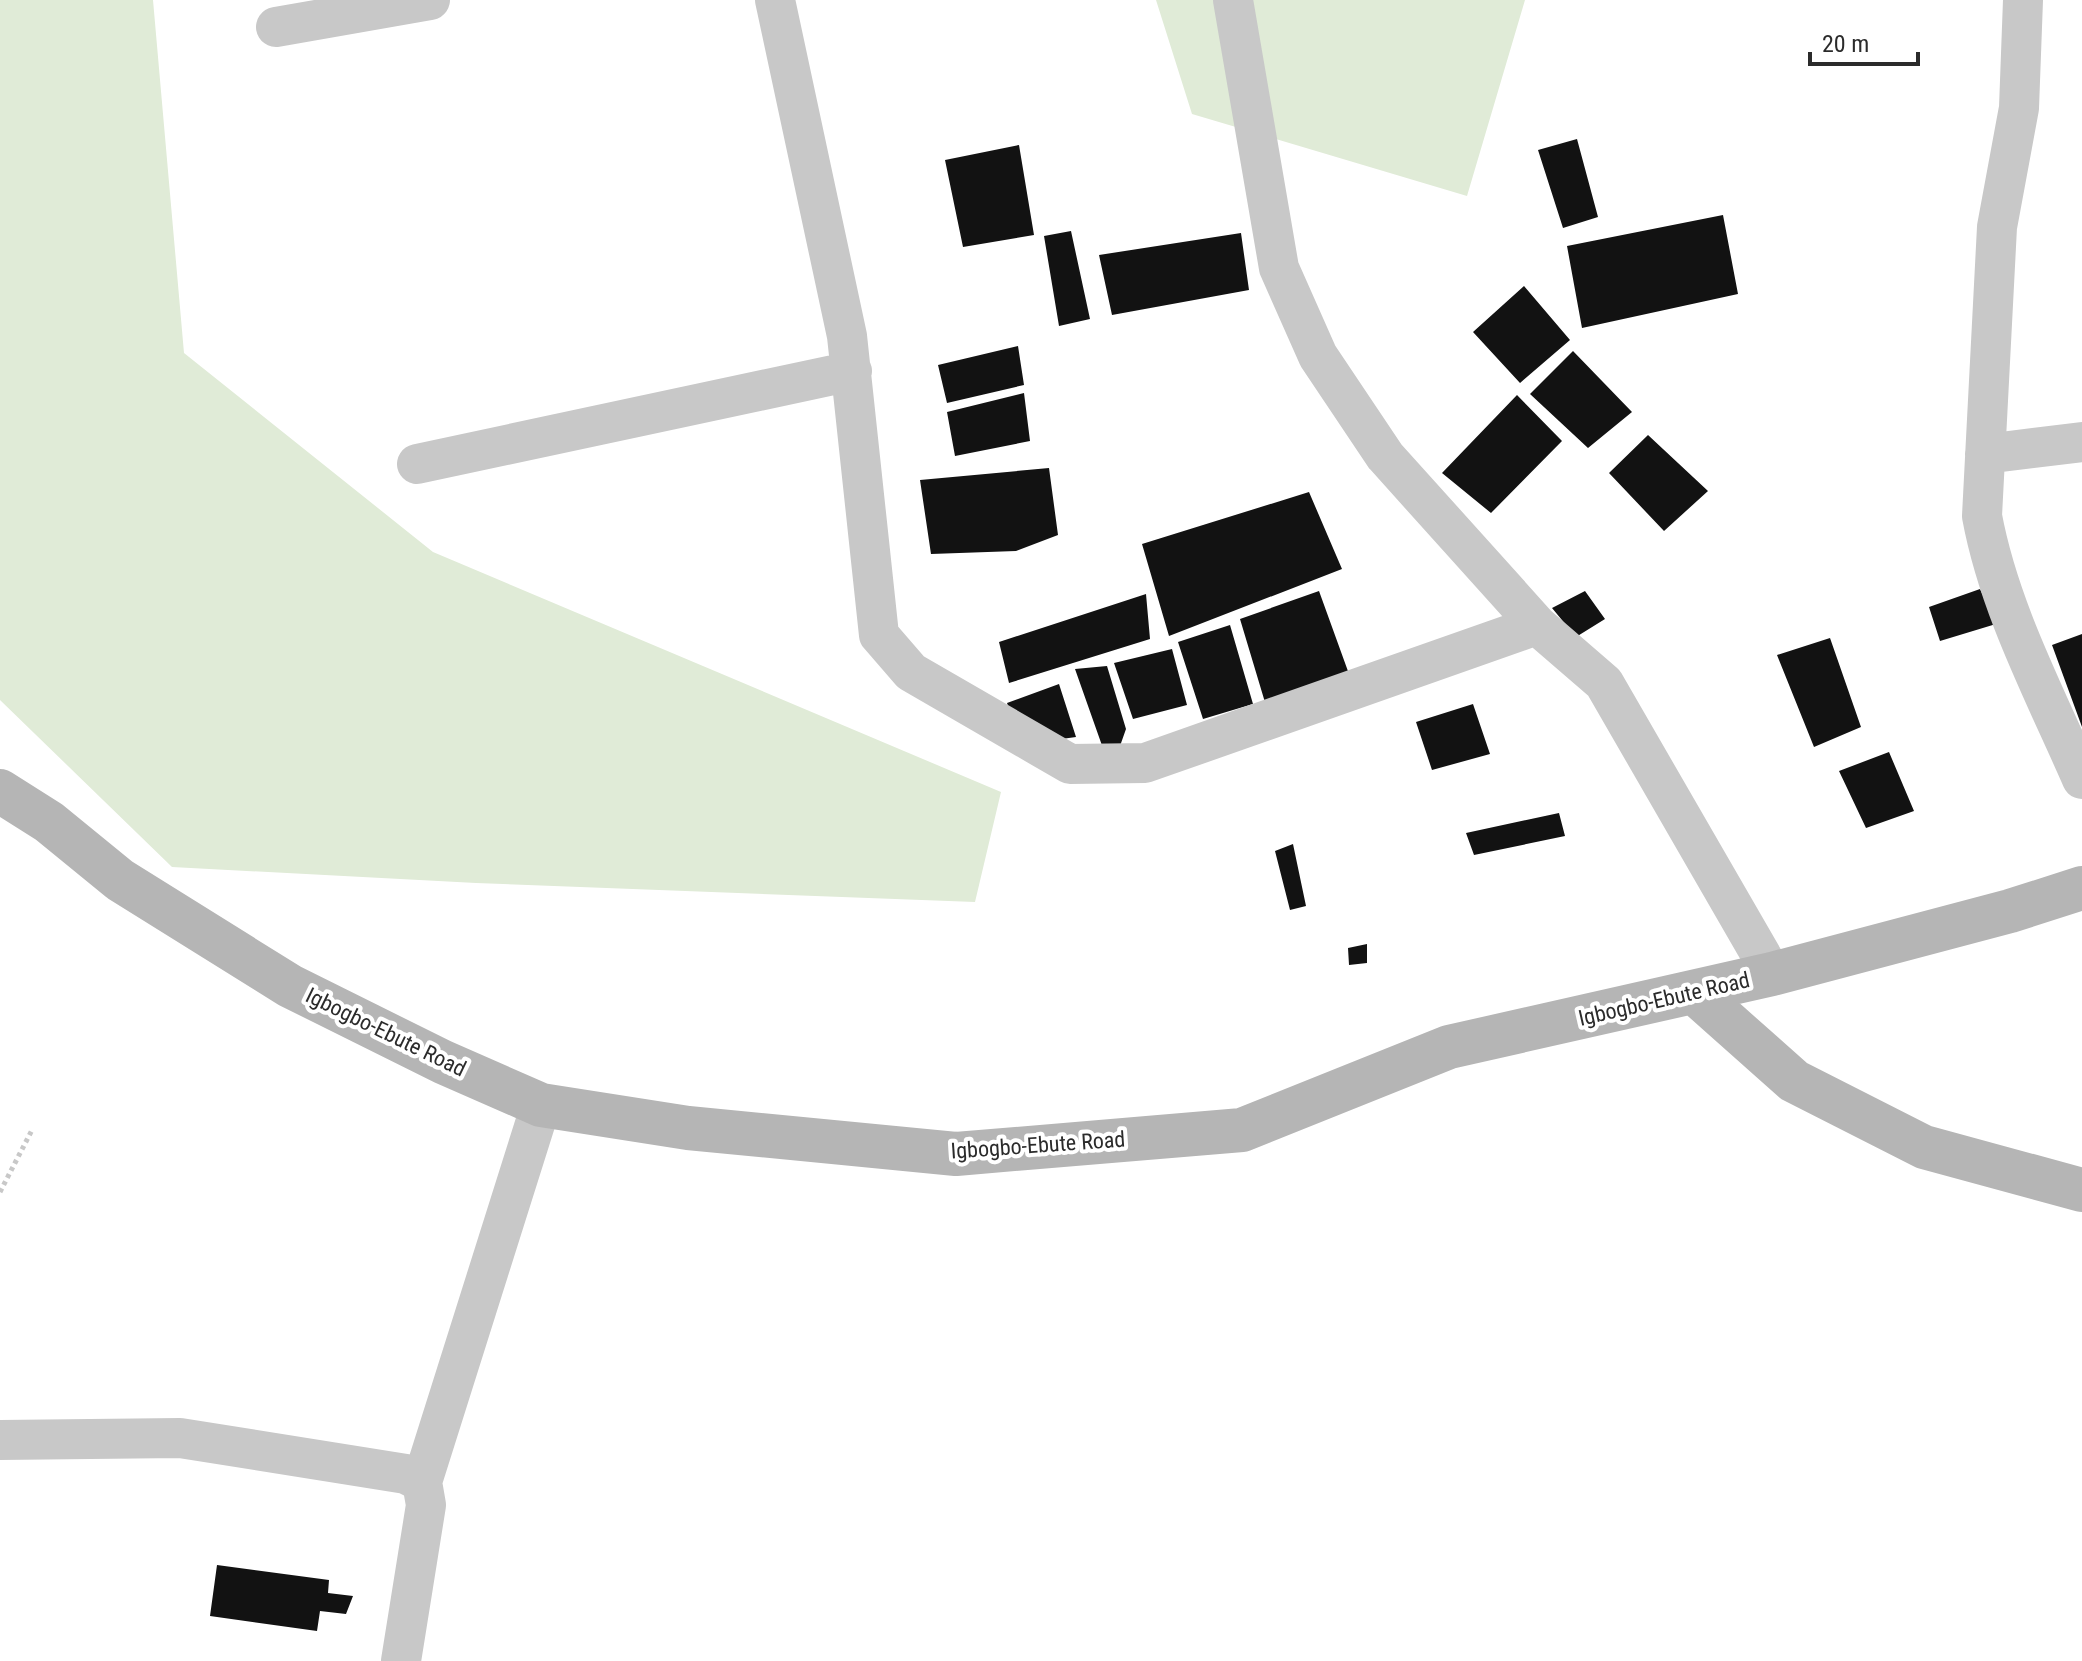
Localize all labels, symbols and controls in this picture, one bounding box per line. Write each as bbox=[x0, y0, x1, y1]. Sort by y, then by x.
scale bar bbox=[1810, 16, 1918, 66]
text: 20 m bbox=[1822, 30, 1869, 58]
street label: Igbogbo-Ebute Road bbox=[1576, 967, 1752, 1031]
street label: Igbogbo-Ebute Road bbox=[302, 982, 470, 1082]
street label: Igbogbo-Ebute Road bbox=[950, 1126, 1126, 1164]

